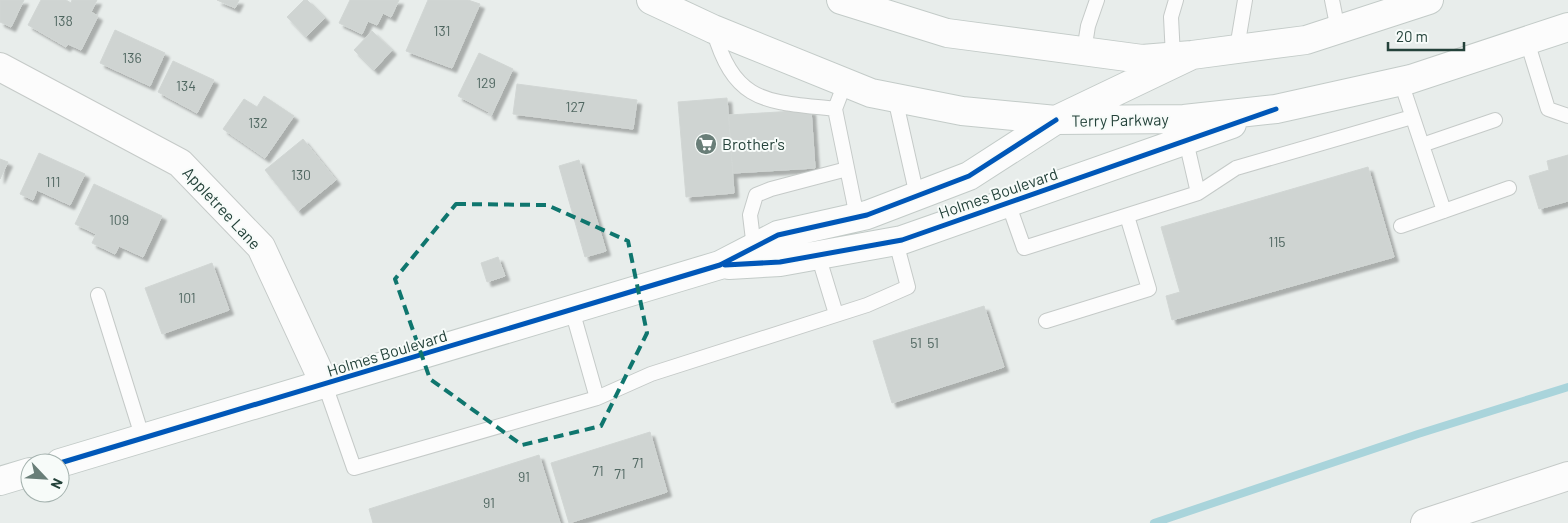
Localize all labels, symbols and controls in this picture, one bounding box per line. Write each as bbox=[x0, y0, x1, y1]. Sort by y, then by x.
house number: 138 bbox=[53, 12, 73, 29]
scale bar bbox=[1388, 20, 1464, 52]
house number: 131 bbox=[434, 22, 450, 39]
text: 20 m bbox=[1396, 27, 1428, 45]
house number: 136 bbox=[122, 49, 142, 66]
house number: 129 bbox=[476, 74, 496, 91]
house number: 134 bbox=[176, 77, 196, 94]
house number: 127 bbox=[565, 98, 585, 115]
street label: Terry Parkway bbox=[1071, 109, 1169, 130]
house number: 132 bbox=[248, 114, 268, 131]
supermarket icon: Brother's bbox=[694, 132, 718, 156]
place label: Brother's bbox=[722, 134, 785, 153]
street label: Appletree Lane bbox=[179, 163, 265, 253]
street label: Holmes Boulevard bbox=[936, 163, 1060, 222]
house number: 130 bbox=[291, 166, 311, 183]
house number: 111 bbox=[46, 173, 60, 190]
house number: 109 bbox=[109, 211, 129, 228]
house number: 115 bbox=[1268, 233, 1286, 250]
house number: 101 bbox=[178, 289, 196, 306]
street label: Holmes Boulevard bbox=[324, 325, 449, 380]
house number: 51 bbox=[910, 334, 922, 351]
house number: 51 bbox=[927, 334, 939, 351]
north arrow bbox=[20, 453, 70, 503]
house number: 71 bbox=[632, 454, 644, 471]
house number: 71 bbox=[592, 462, 604, 479]
house number: 71 bbox=[614, 465, 626, 482]
house number: 91 bbox=[518, 468, 530, 485]
text: N bbox=[48, 476, 67, 492]
house number: 91 bbox=[483, 494, 495, 511]

